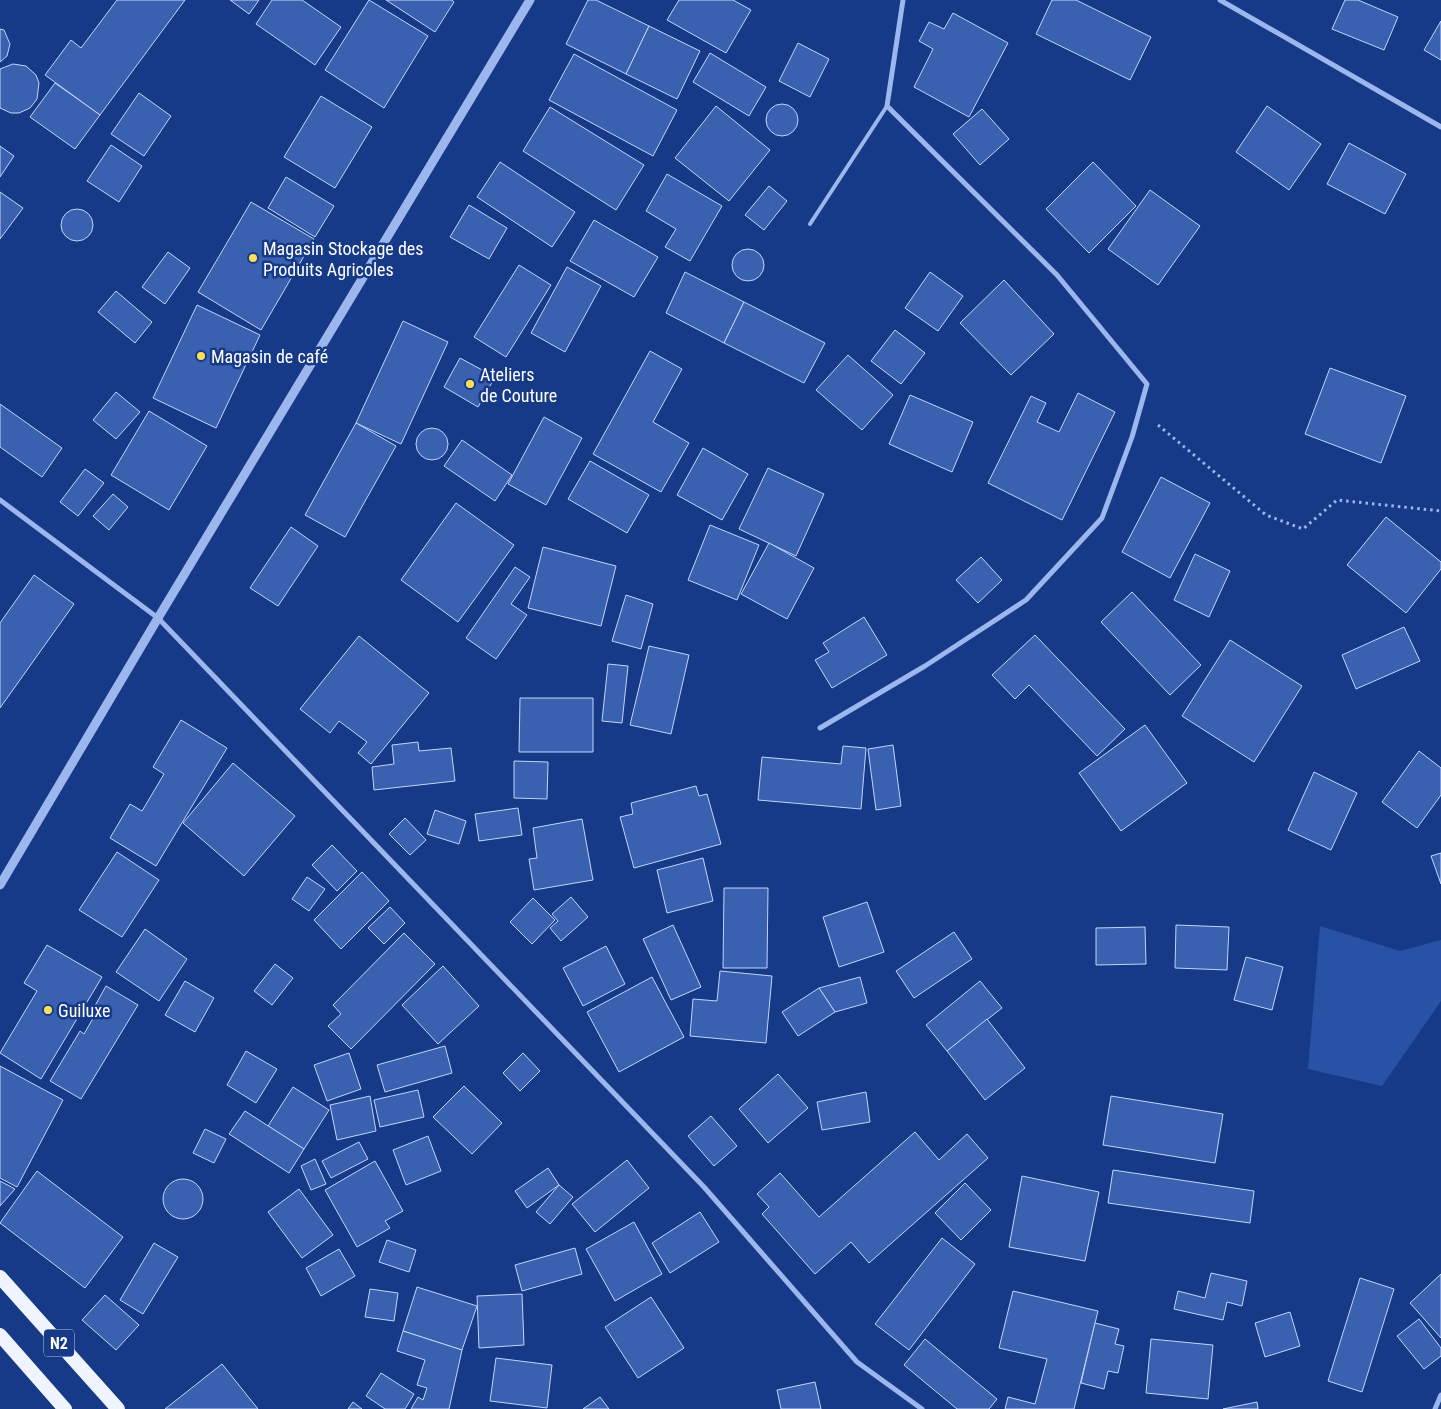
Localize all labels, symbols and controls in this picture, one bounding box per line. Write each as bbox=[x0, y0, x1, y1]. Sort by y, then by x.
place label: Magasin Stockage des Produits Agricoles bbox=[263, 238, 424, 280]
marker: Magasin Stockage des Produits Agricoles bbox=[247, 252, 259, 264]
place label: Magasin de café bbox=[211, 346, 328, 367]
marker: Magasin de café bbox=[195, 350, 207, 362]
place label: Ateliers de Couture bbox=[480, 364, 557, 406]
marker: Ateliers de Couture bbox=[464, 378, 476, 390]
place label: Guiluxe bbox=[58, 1000, 110, 1021]
marker: Guiluxe bbox=[42, 1004, 54, 1016]
road number: N2 bbox=[44, 1330, 74, 1356]

